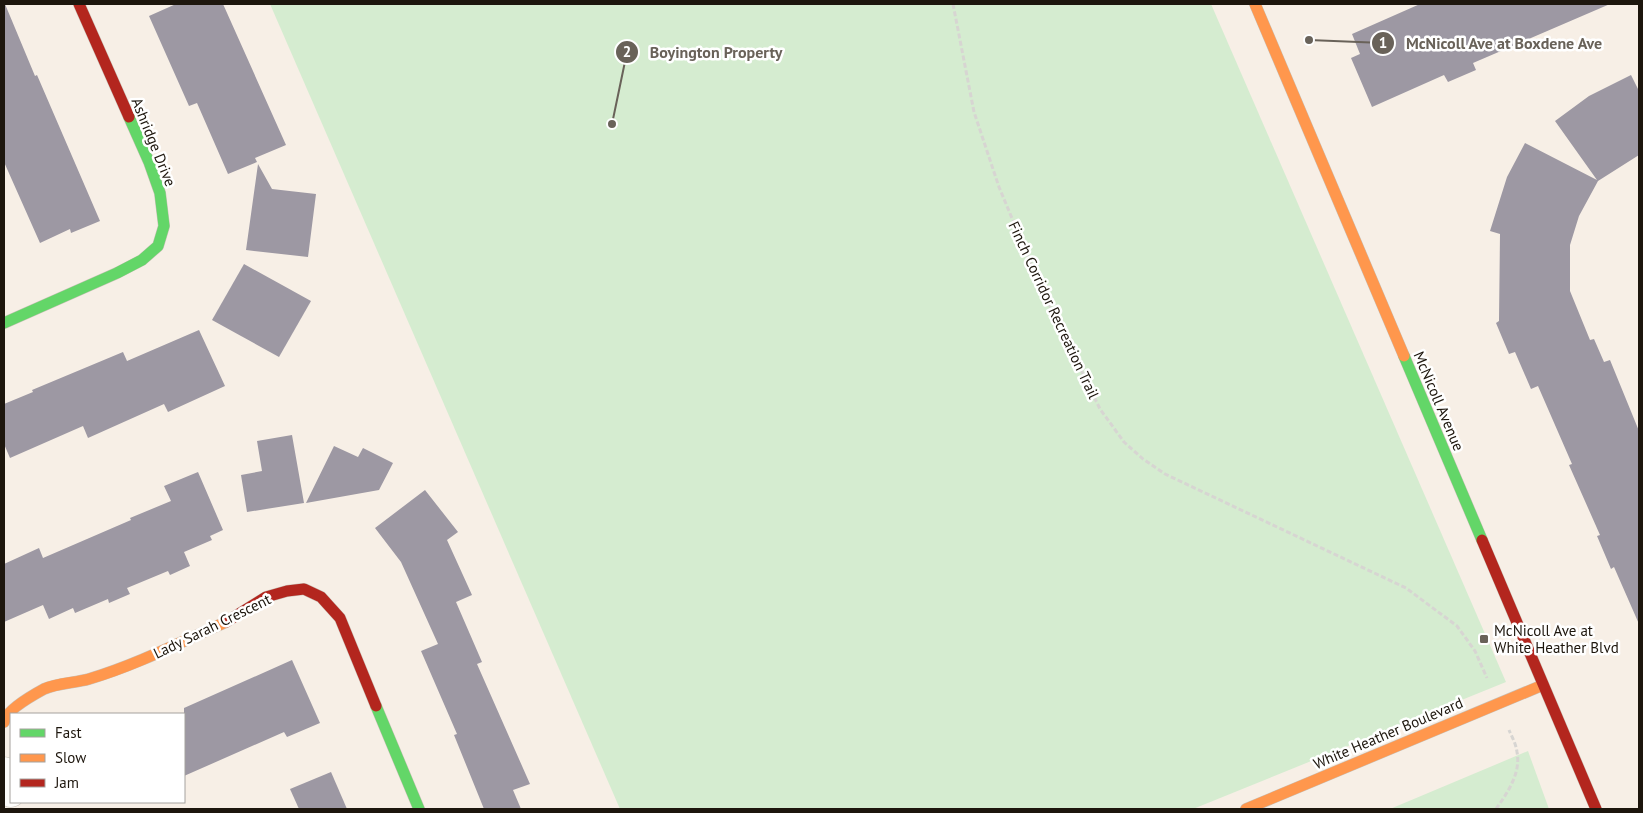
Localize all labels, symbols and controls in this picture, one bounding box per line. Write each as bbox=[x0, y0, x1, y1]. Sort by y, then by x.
callout: McNicoll Ave at Boxdene Ave bbox=[1370, 28, 1613, 59]
text: 1 bbox=[1379, 33, 1387, 52]
text: McNicoll Ave at Boxdene Ave bbox=[1406, 33, 1602, 53]
callout: Boyington Property bbox=[615, 37, 792, 68]
text: 2 bbox=[623, 42, 631, 61]
text: Boyington Property bbox=[650, 42, 783, 62]
street label: Ashridge Drive bbox=[128, 95, 180, 189]
street label: Finch Corridor Recreation Trail bbox=[1004, 218, 1104, 402]
street label: McNicoll Avenue bbox=[1409, 348, 1469, 454]
street label: Lady Sarah Crescent bbox=[150, 589, 274, 663]
place label: McNicoll Ave at White Heather Blvd bbox=[1494, 621, 1619, 657]
marker: McNicoll Ave at White Heather Blvd bbox=[1478, 633, 1490, 645]
street label: White Heather Boulevard bbox=[1310, 693, 1466, 773]
legend bbox=[10, 713, 185, 803]
text: Fast bbox=[55, 723, 82, 742]
text: Slow bbox=[55, 748, 86, 767]
text: Jam bbox=[54, 773, 79, 792]

